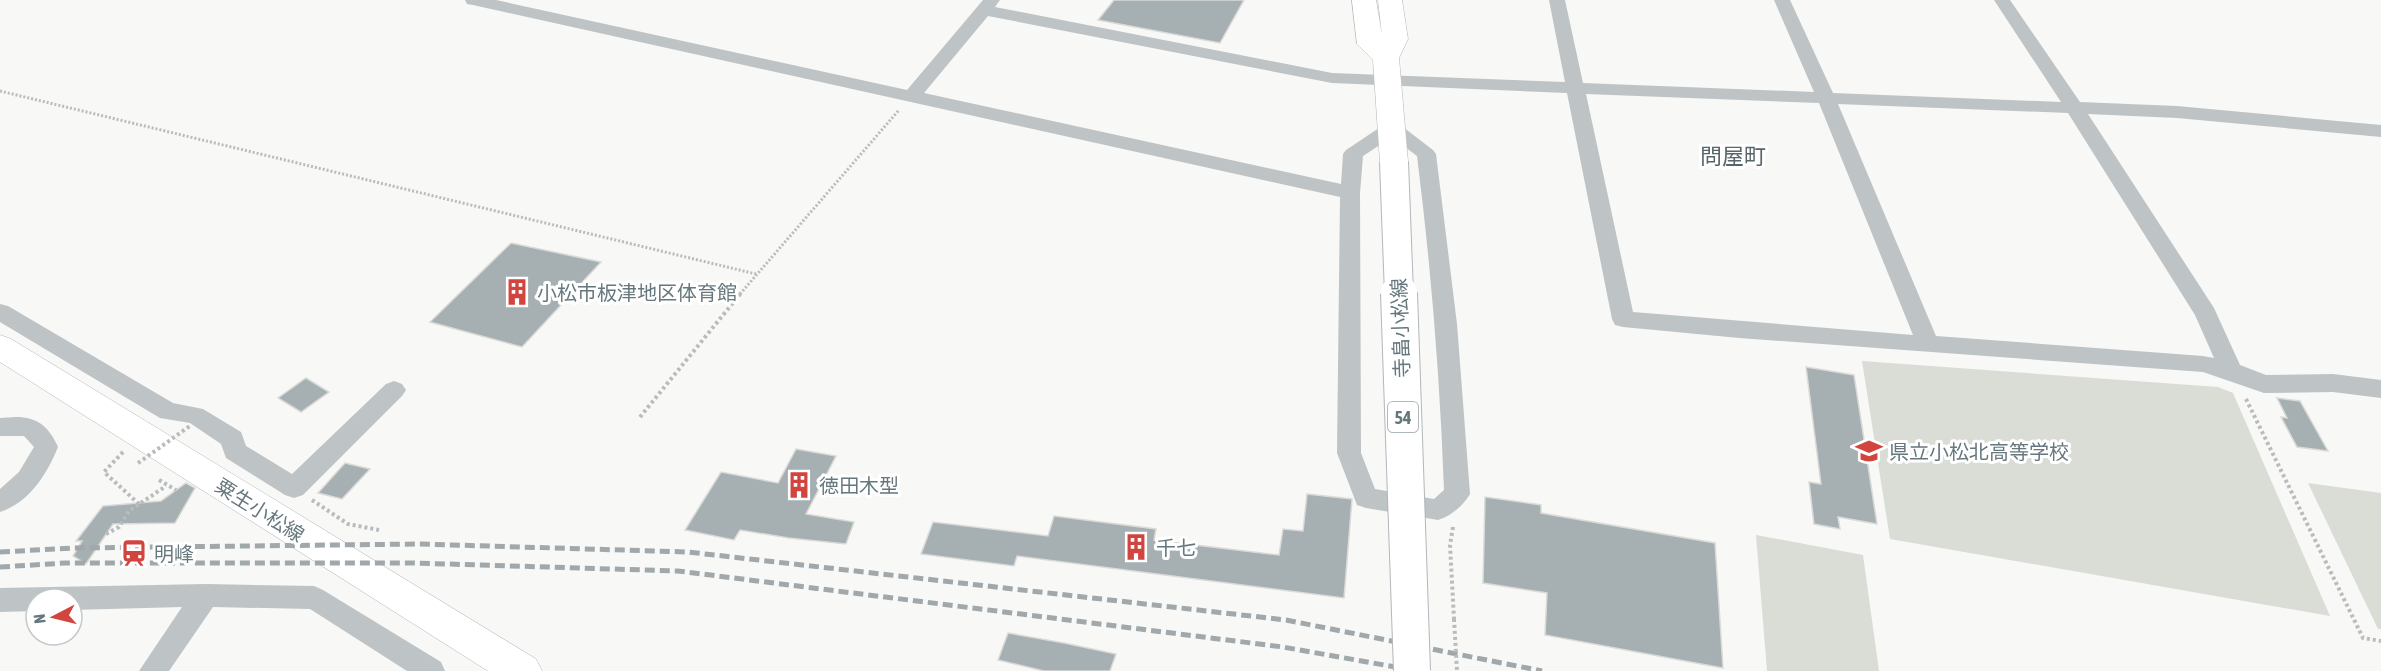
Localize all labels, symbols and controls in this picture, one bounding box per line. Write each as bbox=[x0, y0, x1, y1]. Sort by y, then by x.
district label: 問屋町 bbox=[1700, 143, 1766, 169]
building icon: 小松市板津地区体育館 bbox=[502, 277, 532, 307]
street label: 寺畠小松線 bbox=[1387, 278, 1413, 378]
place label: 小松市板津地区体育館 bbox=[537, 281, 737, 304]
road number: 54 bbox=[1388, 402, 1418, 432]
school or university icon: 県立小松北高等学校 bbox=[1854, 436, 1884, 466]
place label: 県立小松北高等学校 bbox=[1889, 440, 2069, 463]
building icon: 徳田木型 bbox=[784, 470, 814, 500]
street label: 粟生小松線 bbox=[212, 474, 308, 546]
place label: 徳田木型 bbox=[819, 474, 899, 497]
building icon: 千七 bbox=[1121, 532, 1151, 562]
place label: 千七 bbox=[1156, 536, 1196, 559]
station icon: 明峰 bbox=[119, 538, 149, 568]
place label: 明峰 bbox=[154, 542, 194, 565]
north arrow bbox=[24, 587, 84, 647]
text: N bbox=[30, 613, 49, 625]

